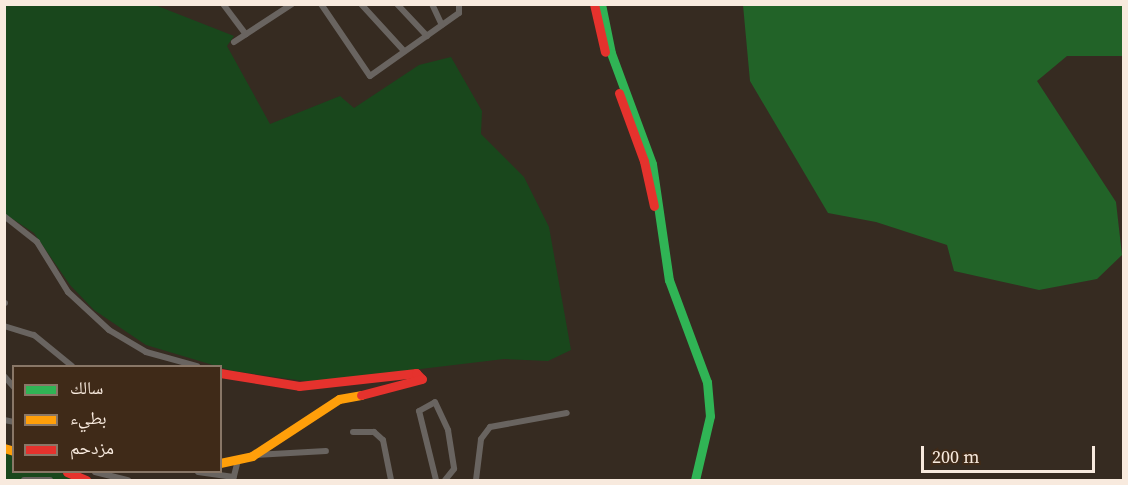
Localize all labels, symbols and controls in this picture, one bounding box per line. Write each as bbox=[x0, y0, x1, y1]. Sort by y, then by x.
legend bbox=[12, 365, 222, 473]
text: سالك bbox=[70, 375, 103, 400]
text: بطيء bbox=[70, 405, 107, 430]
scale bar bbox=[924, 434, 1098, 472]
text: مزدحم bbox=[70, 435, 114, 460]
text: 200 m bbox=[932, 444, 979, 469]

